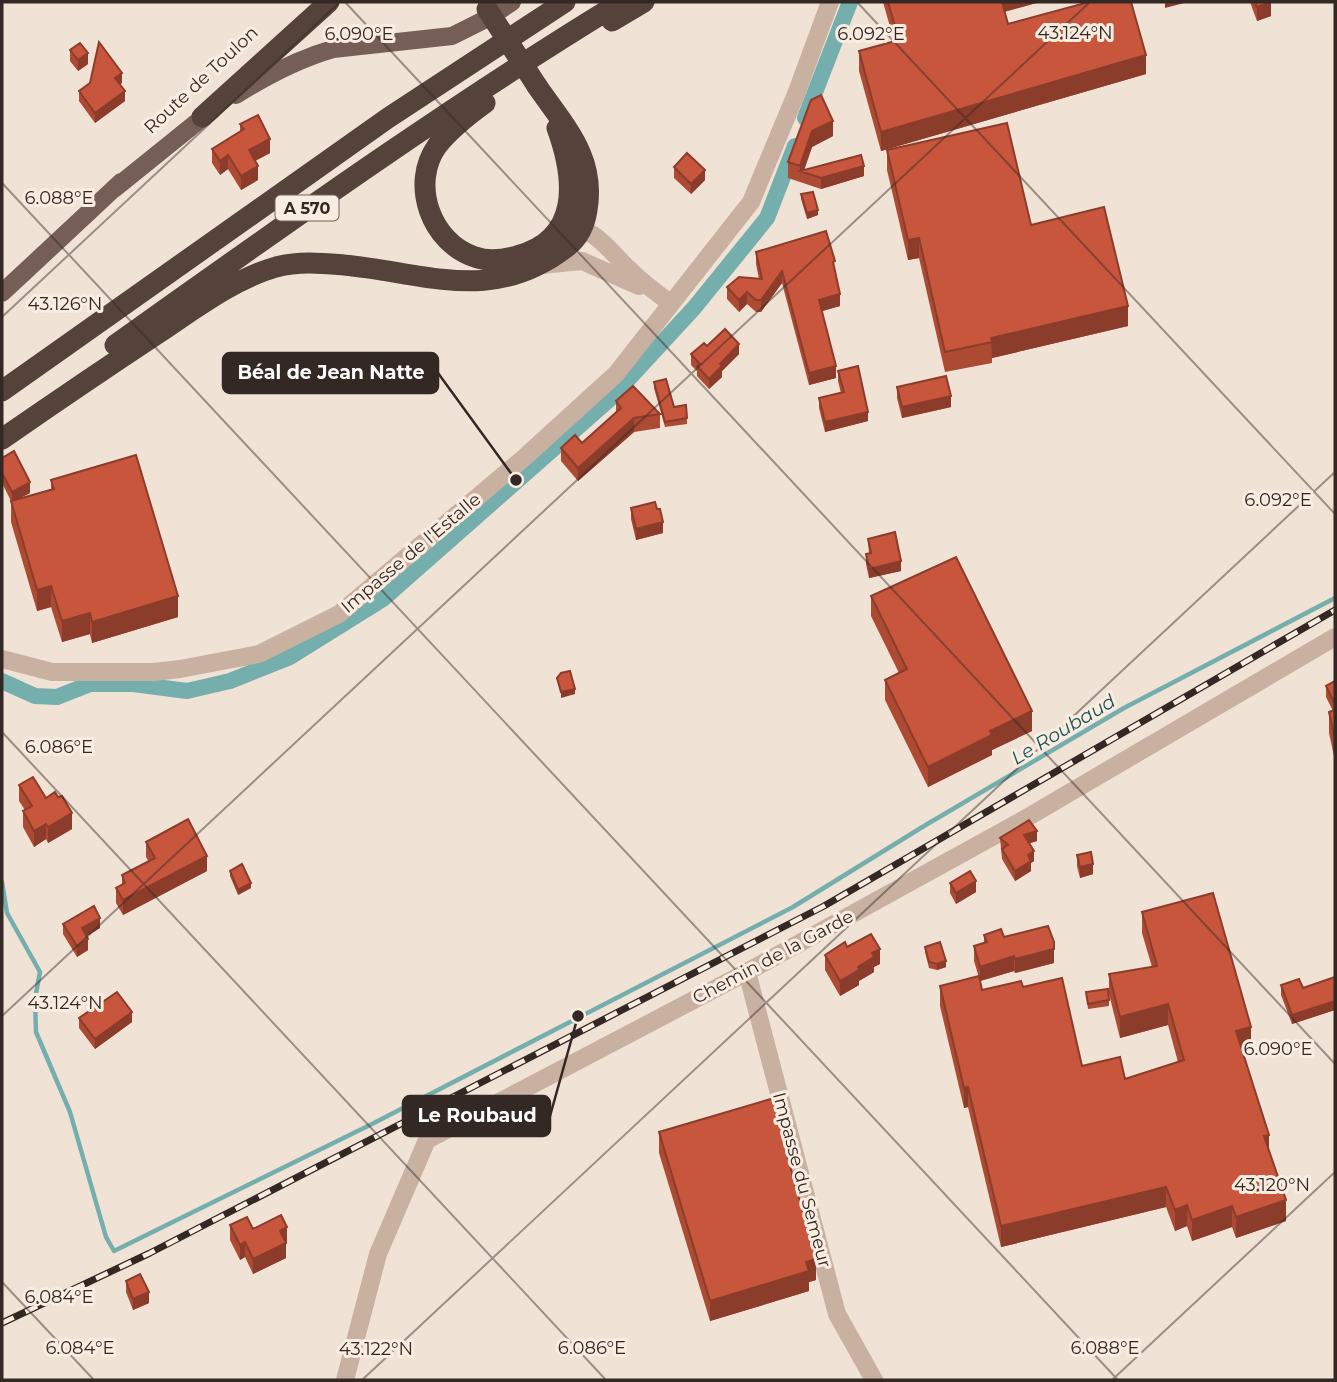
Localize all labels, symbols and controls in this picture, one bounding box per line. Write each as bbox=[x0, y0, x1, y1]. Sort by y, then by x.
street label: Route de Toulon bbox=[139, 22, 263, 138]
text: 43.124°N bbox=[1037, 22, 1113, 44]
text: 6.090°E bbox=[324, 23, 394, 45]
text: 6.092°E bbox=[837, 23, 905, 45]
text: 6.088°E bbox=[24, 187, 94, 209]
road number: A 570 bbox=[276, 196, 338, 220]
text: 43.126°N bbox=[28, 293, 102, 315]
callout: Béal de Jean Natte bbox=[223, 353, 438, 393]
text: Béal de Jean Natte bbox=[238, 361, 424, 384]
street label: Impasse de l'Estalle bbox=[337, 488, 485, 618]
text: 6.092°E bbox=[1244, 489, 1312, 511]
water label: Le Roubaud bbox=[1007, 689, 1120, 770]
text: 6.086°E bbox=[25, 736, 93, 758]
street label: Chemin de la Garde bbox=[689, 905, 857, 1009]
text: 43.124°N bbox=[27, 992, 103, 1014]
text: 6.090°E bbox=[1243, 1038, 1313, 1060]
street label: Impasse du Semeur bbox=[768, 1090, 836, 1270]
callout: Le Roubaud bbox=[403, 1096, 550, 1136]
text: Le Roubaud bbox=[417, 1104, 537, 1127]
text: 43.120°N bbox=[1234, 1174, 1310, 1196]
text: 6.084°E bbox=[24, 1286, 94, 1308]
text: 6.084°E bbox=[45, 1337, 115, 1359]
text: 6.086°E bbox=[558, 1337, 626, 1359]
text: 6.088°E bbox=[1070, 1337, 1140, 1359]
text: 43.122°N bbox=[339, 1338, 413, 1360]

